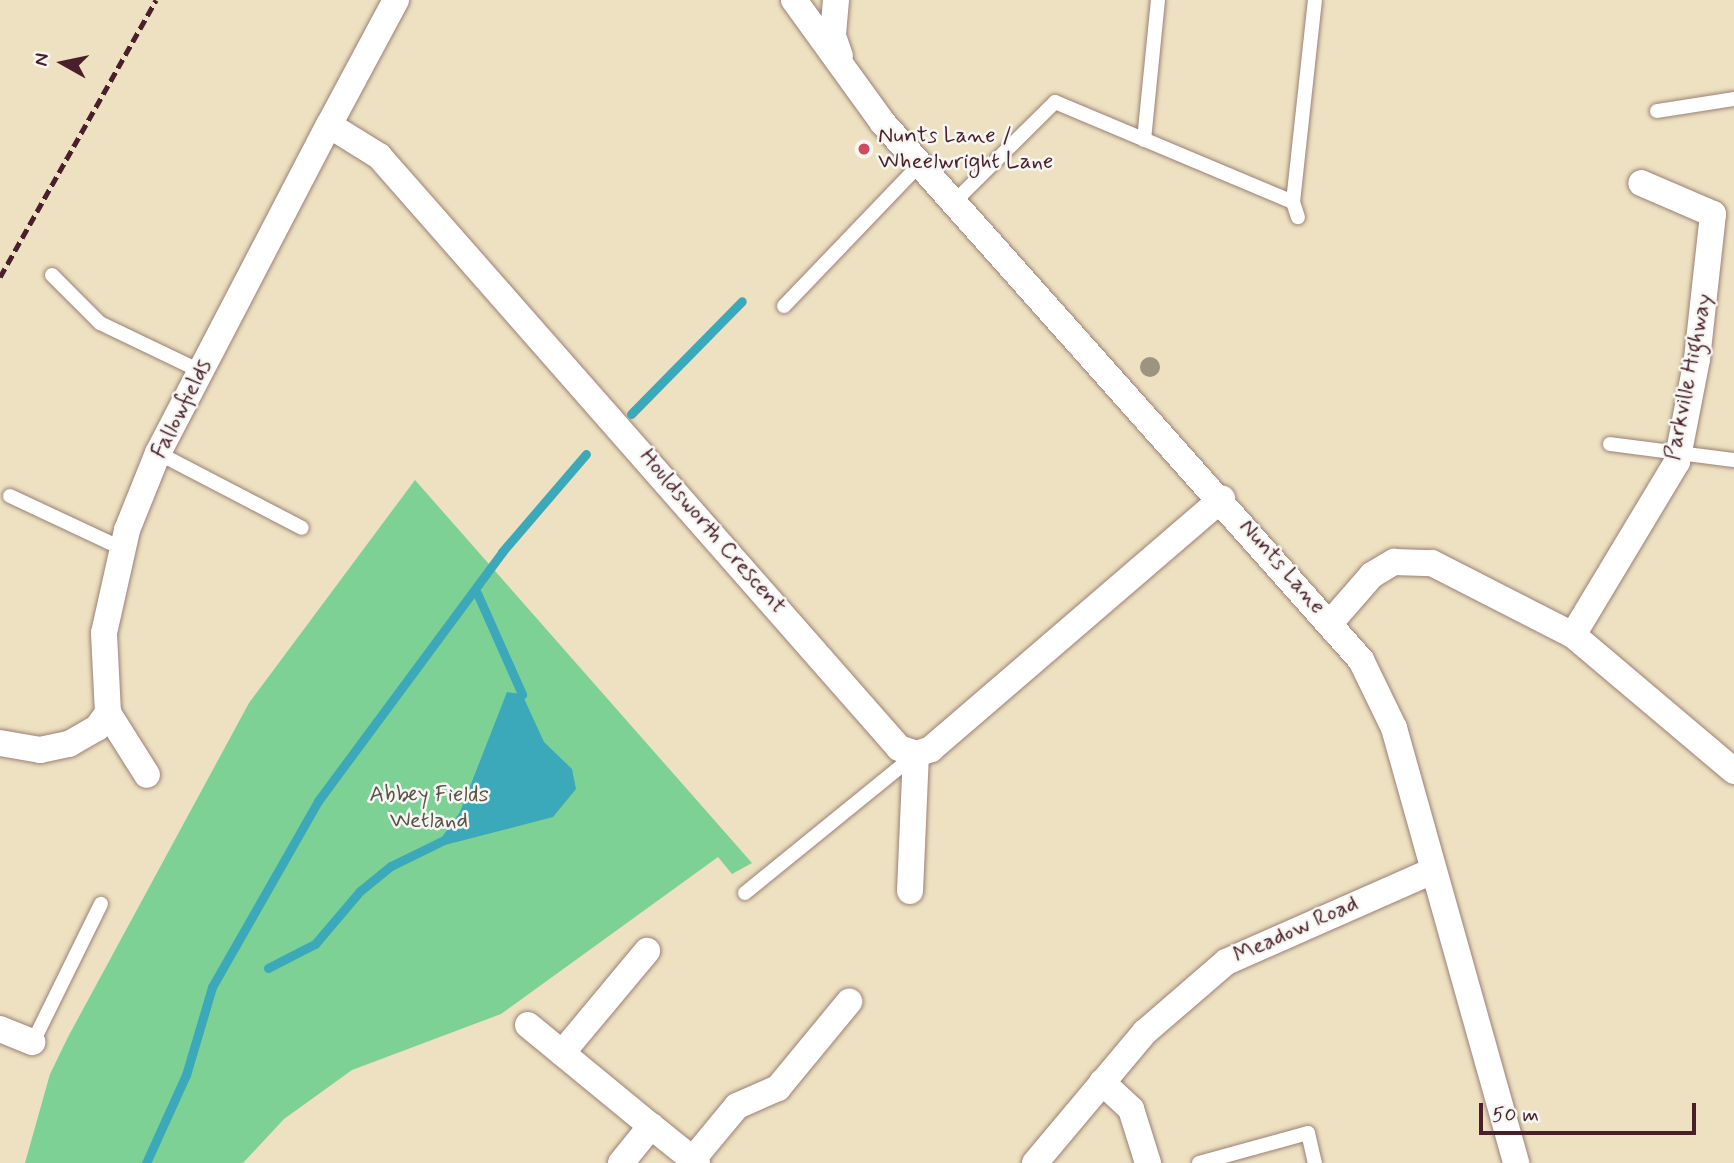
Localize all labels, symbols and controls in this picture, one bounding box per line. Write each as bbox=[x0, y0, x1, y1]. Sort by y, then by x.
north arrow bbox=[28, 28, 98, 98]
text: N bbox=[28, 51, 55, 68]
place label: Nunts Lane / Wheelwright Lane bbox=[878, 122, 1055, 176]
marker: Nunts Lane / Wheelwright Lane bbox=[856, 141, 872, 157]
street label: Parkville Highway bbox=[1659, 291, 1719, 463]
street label: Fallowfields bbox=[145, 355, 219, 463]
street label: Houldsworth Crescent bbox=[633, 444, 791, 620]
street label: Nunts Lane bbox=[1234, 515, 1330, 619]
park label: Abbey Fields Wetland bbox=[369, 781, 489, 835]
street label: Meadow Road bbox=[1229, 890, 1363, 970]
scale bar bbox=[1482, 1090, 1699, 1134]
text: 50 m bbox=[1492, 1101, 1539, 1129]

